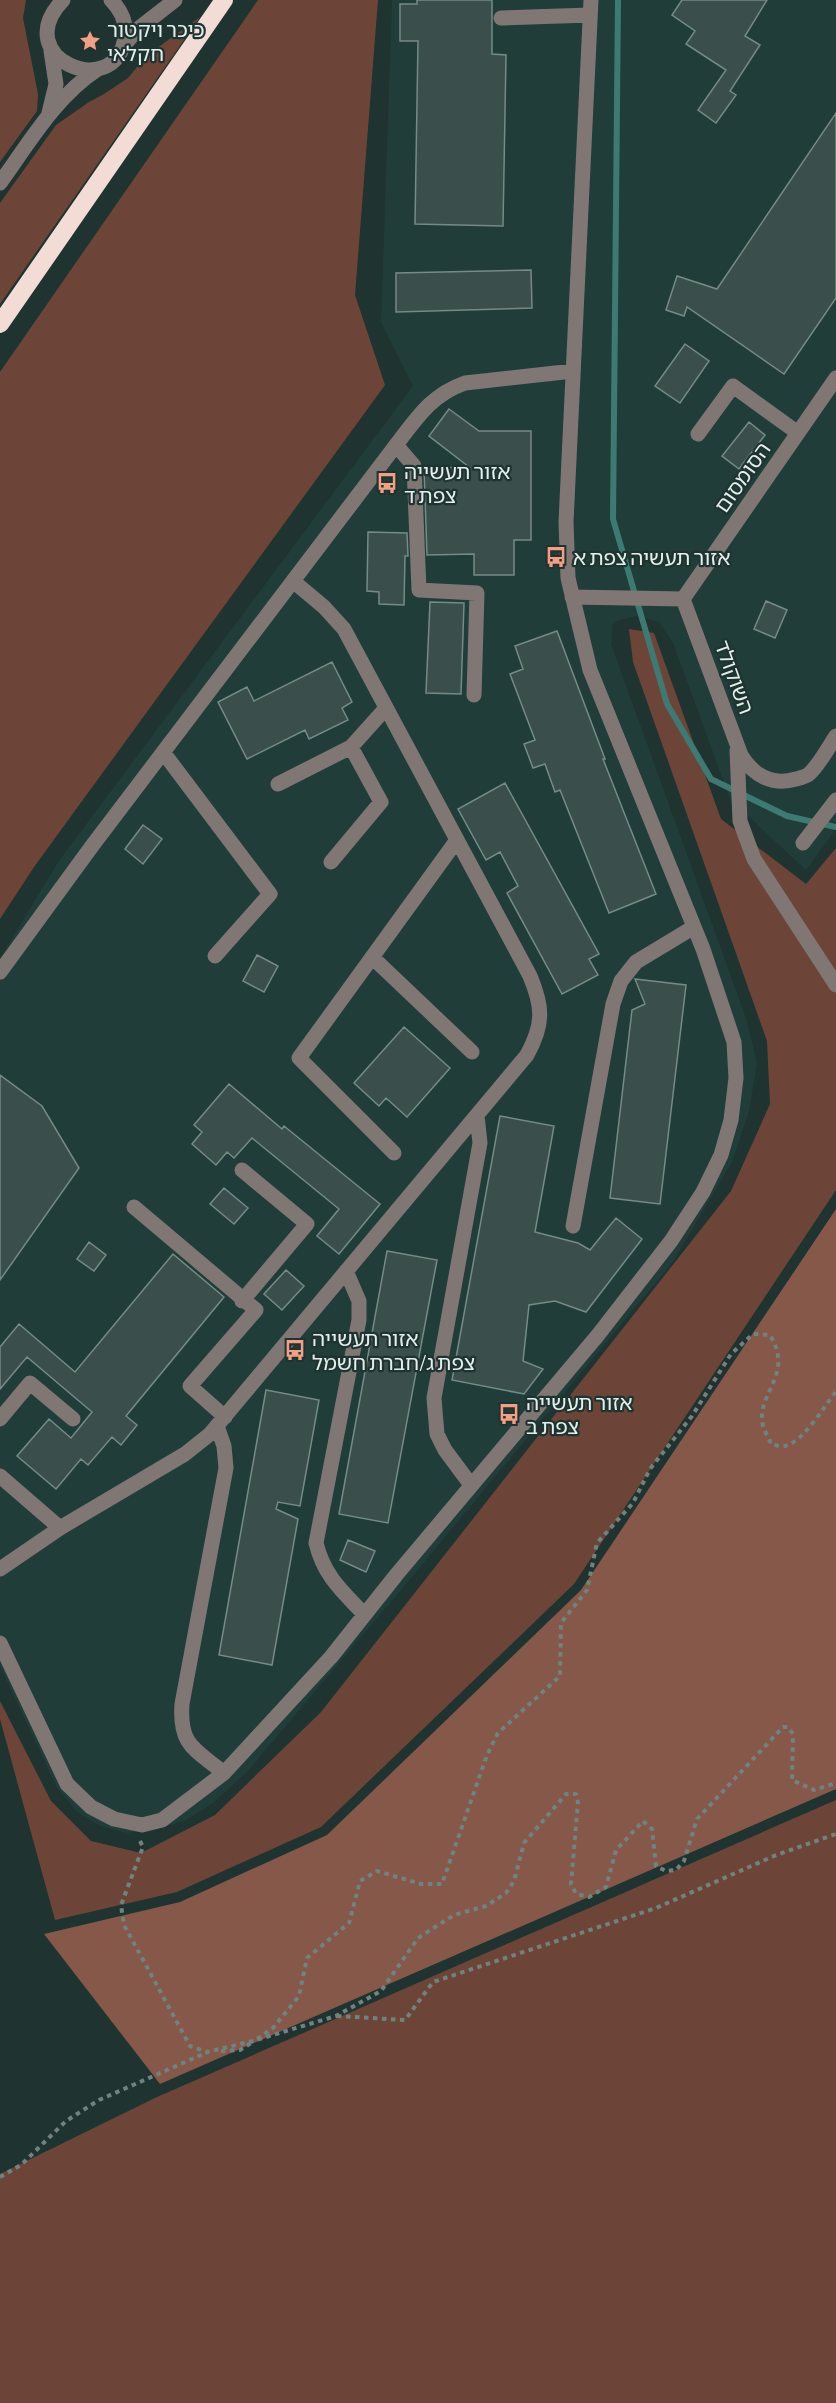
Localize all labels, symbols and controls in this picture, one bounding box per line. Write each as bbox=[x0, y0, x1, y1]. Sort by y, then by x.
place label: כיכר ויקטור חקלאי bbox=[107, 17, 205, 65]
place icon: כיכר ויקטור חקלאי bbox=[78, 29, 102, 53]
street label: הסומסום bbox=[709, 437, 775, 517]
place label: אזור תעשייה צפת ד bbox=[404, 459, 511, 507]
bus stop icon: אזור תעשייה צפת ד bbox=[375, 471, 399, 495]
bus stop icon: אזור תעשיה צפת א bbox=[544, 545, 568, 569]
place label: אזור תעשיה צפת א bbox=[573, 545, 731, 569]
street label: השוקולד bbox=[711, 637, 759, 717]
place label: אזור תעשייה צפת ג/חברת חשמל bbox=[312, 1326, 475, 1374]
bus stop icon: אזור תעשייה צפת ג/חברת חשמל bbox=[283, 1338, 307, 1362]
place label: אזור תעשייה צפת ב bbox=[526, 1390, 633, 1438]
bus stop icon: אזור תעשייה צפת ב bbox=[497, 1402, 521, 1426]

